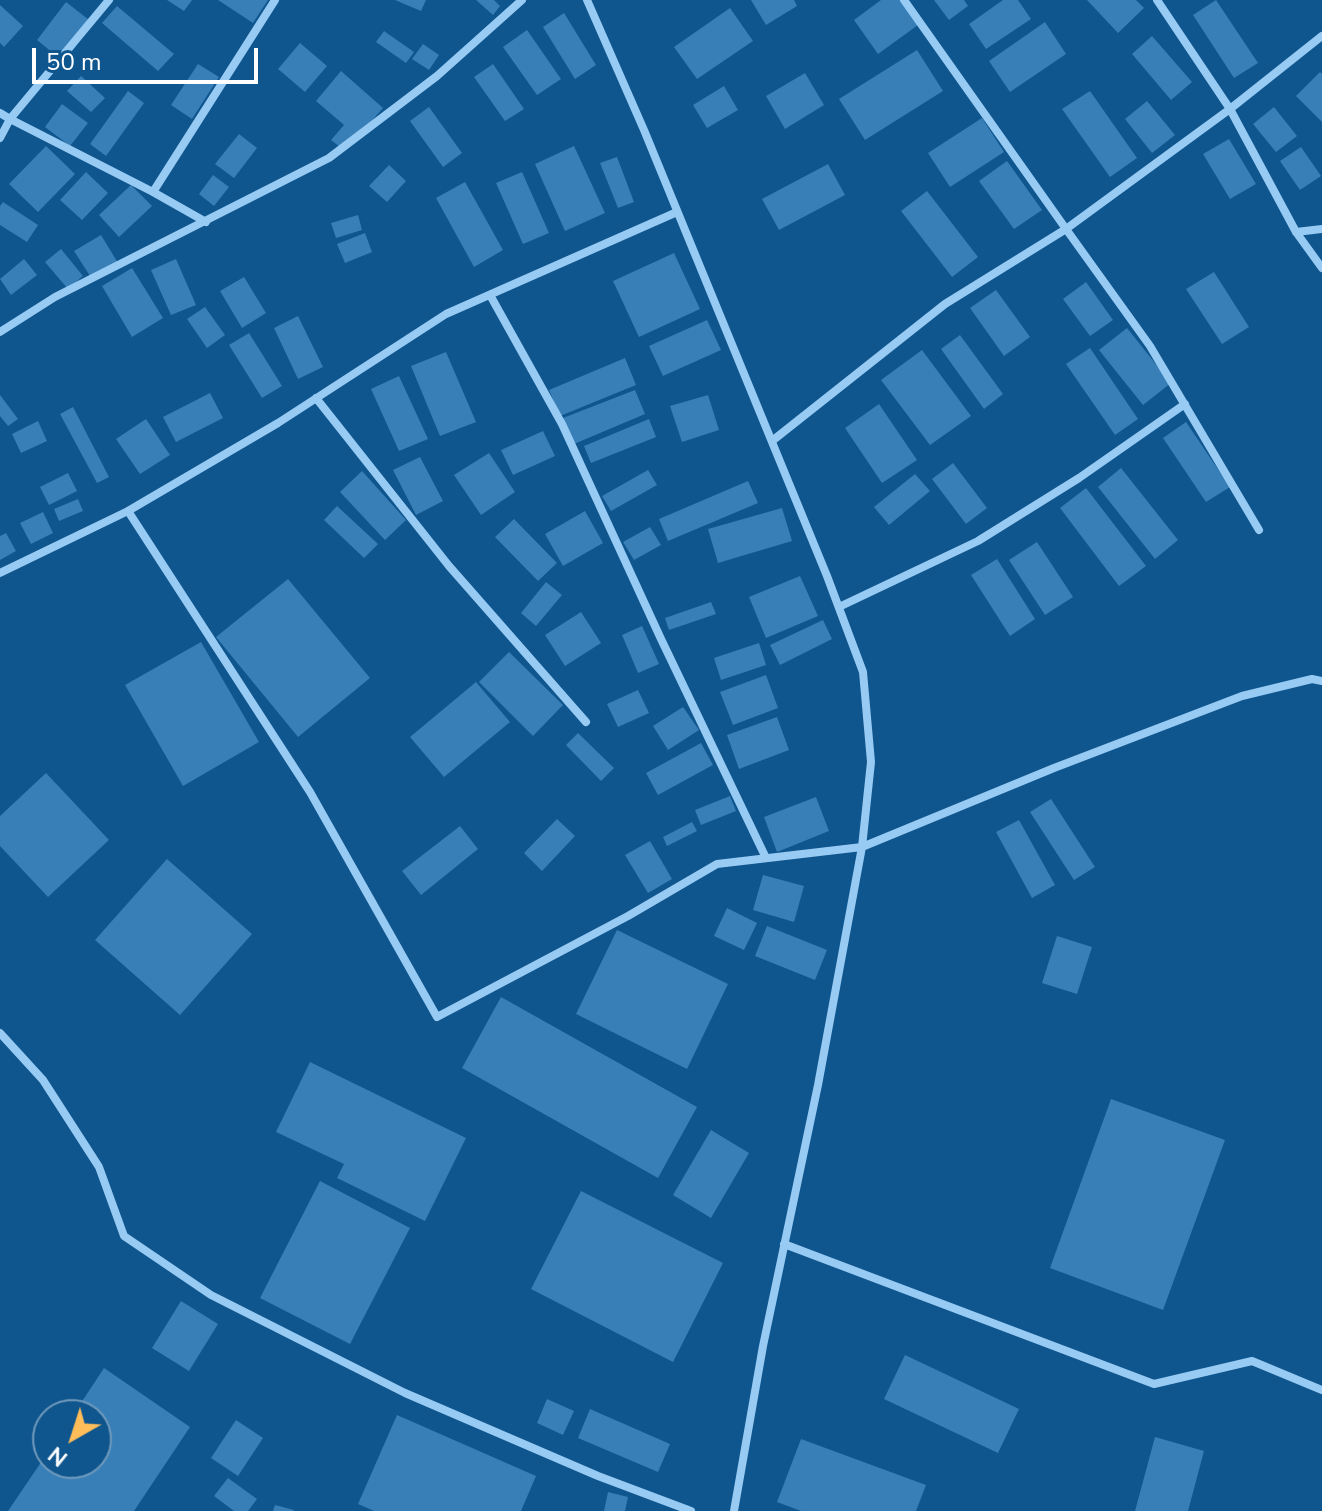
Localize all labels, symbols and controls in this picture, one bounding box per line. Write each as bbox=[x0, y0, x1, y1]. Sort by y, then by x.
scale bar bbox=[36, 32, 262, 82]
text: 50 m bbox=[46, 46, 102, 78]
north arrow bbox=[32, 1399, 112, 1479]
text: N bbox=[42, 1439, 74, 1473]

